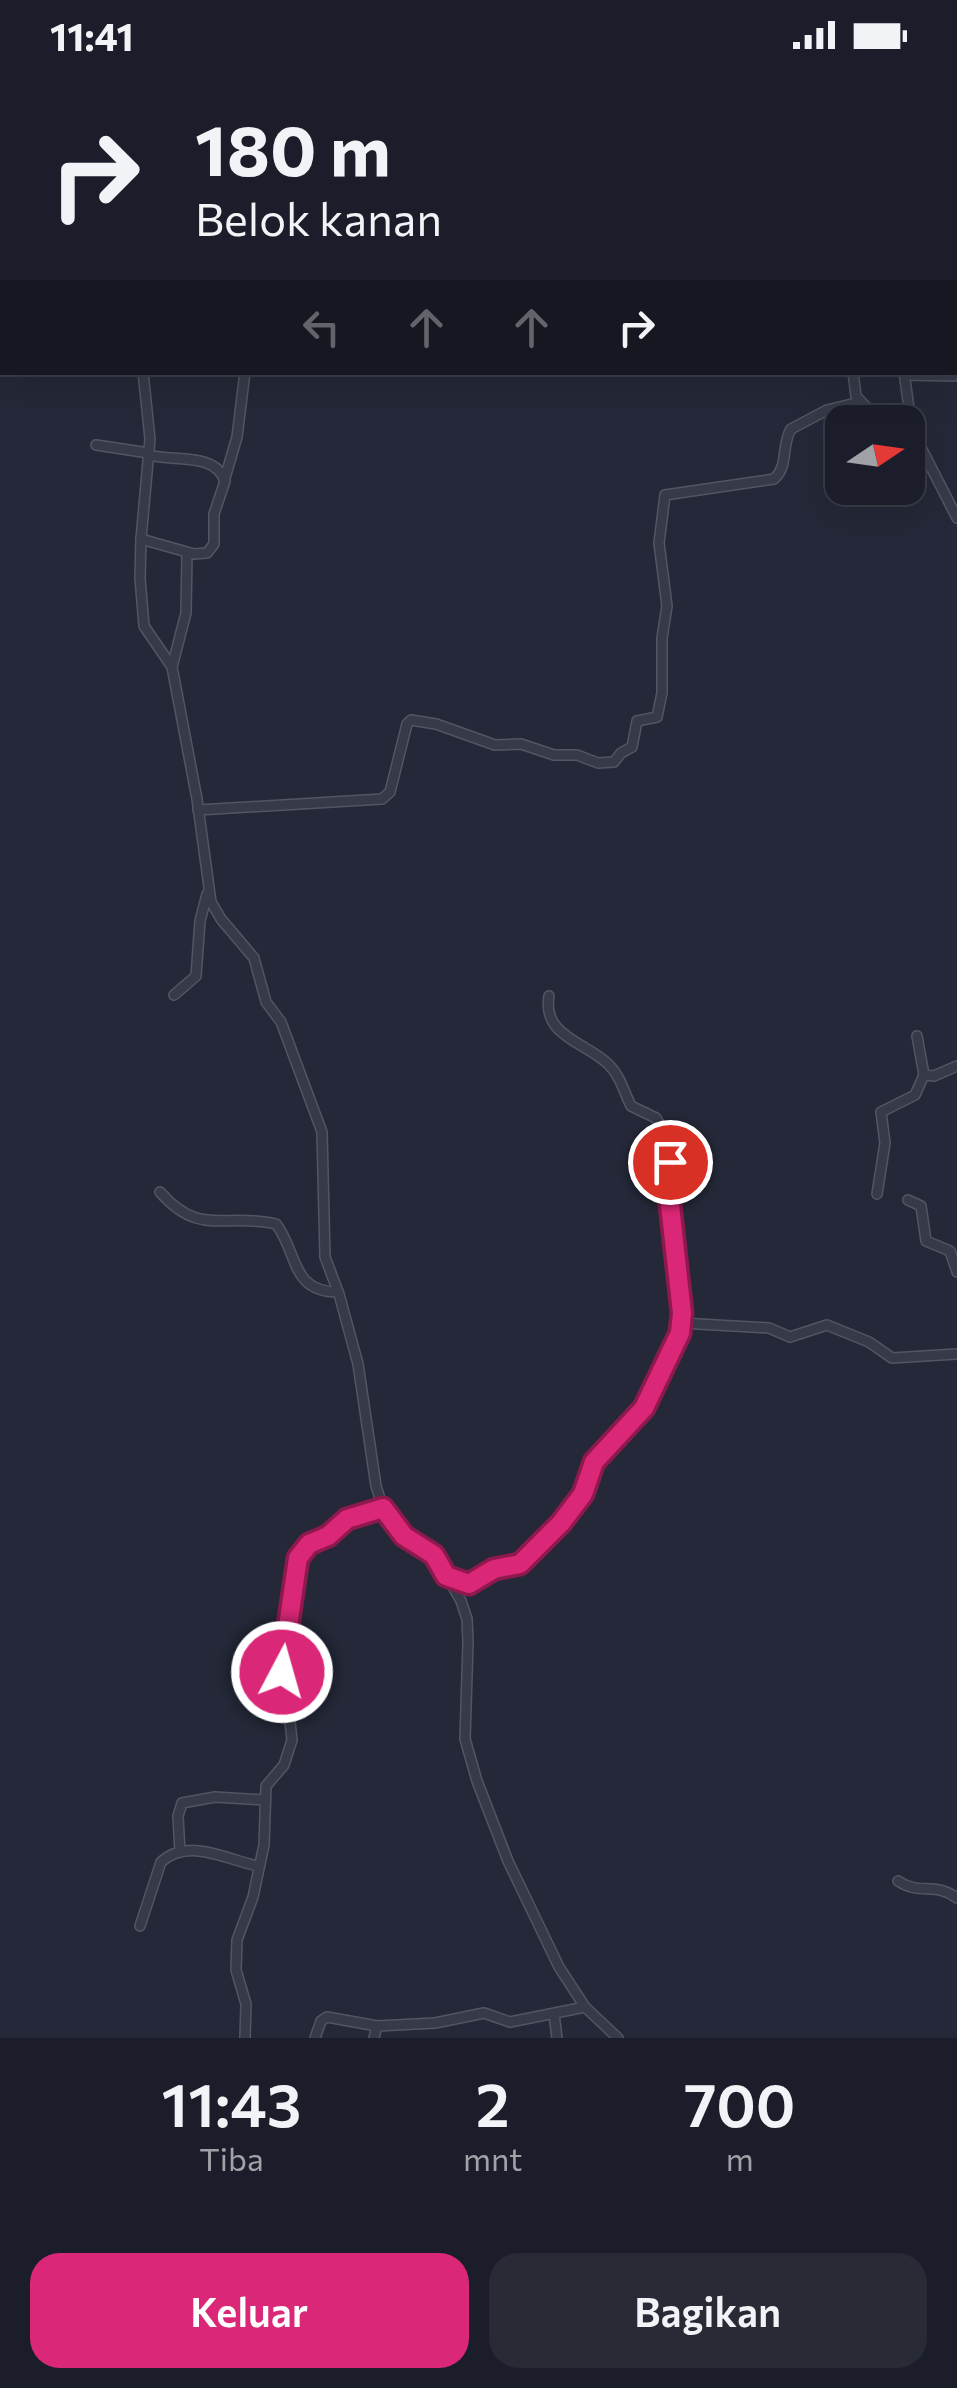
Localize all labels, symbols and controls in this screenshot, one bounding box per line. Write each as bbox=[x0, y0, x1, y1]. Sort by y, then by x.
text: 11:41 bbox=[50, 12, 134, 59]
text: 180 m bbox=[195, 105, 391, 190]
icon: right bbox=[30, 110, 160, 240]
text: Belok kanan bbox=[195, 190, 442, 245]
icon: left bbox=[294, 300, 349, 355]
icon: ahead bbox=[399, 300, 454, 355]
icon: ahead bbox=[504, 300, 559, 355]
icon: right bbox=[609, 300, 664, 355]
north arrow bbox=[825, 405, 925, 505]
map controls bbox=[825, 405, 925, 505]
pin bbox=[628, 1120, 713, 1205]
icon: arrive bbox=[643, 1135, 698, 1190]
position arrow bbox=[230, 1620, 334, 1724]
text: 11:43 bbox=[162, 2066, 301, 2139]
text: 2 bbox=[476, 2066, 510, 2139]
text: 700 bbox=[684, 2066, 795, 2139]
text: Tiba bbox=[199, 2138, 264, 2178]
text: mnt bbox=[463, 2138, 522, 2178]
text: m bbox=[726, 2138, 754, 2178]
button: Keluar bbox=[30, 2253, 469, 2368]
button: Bagikan bbox=[489, 2253, 927, 2368]

